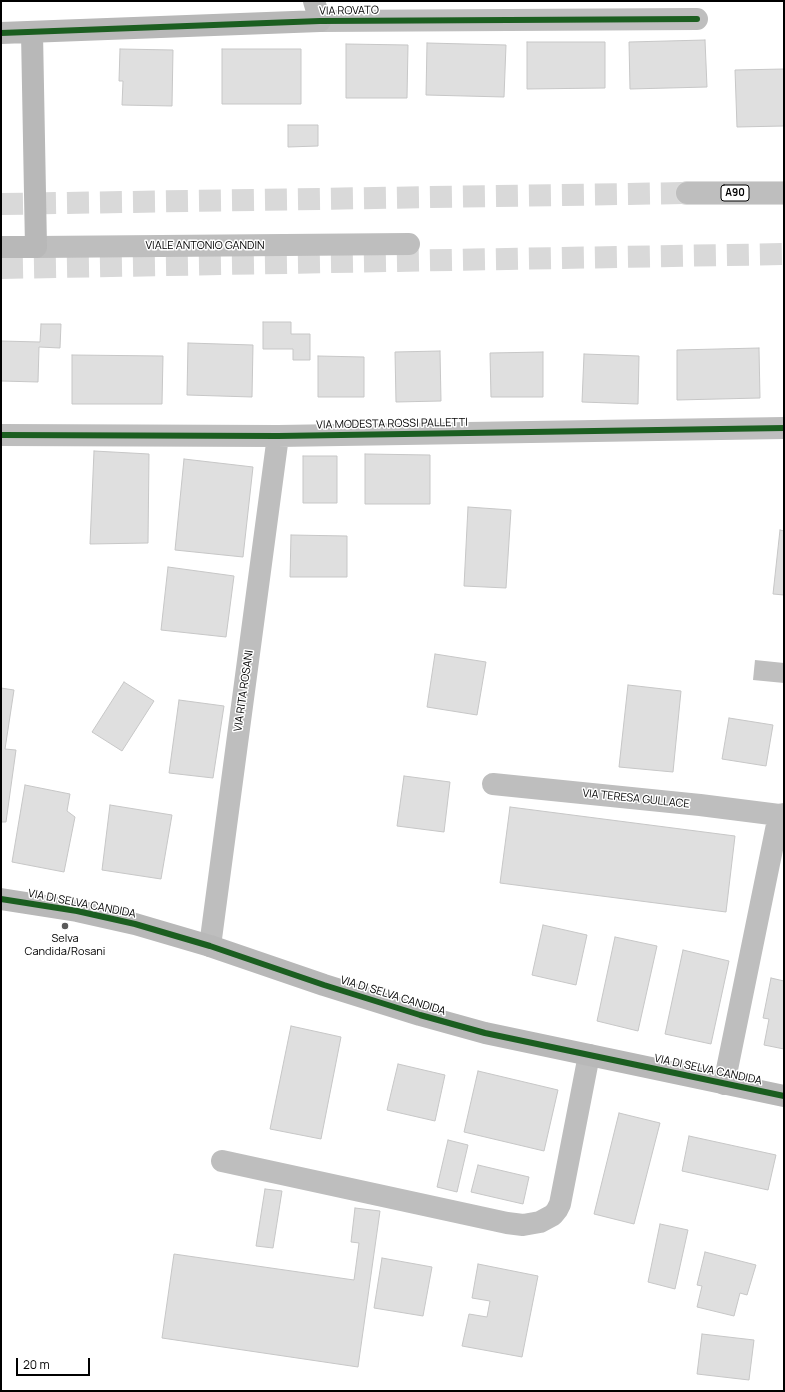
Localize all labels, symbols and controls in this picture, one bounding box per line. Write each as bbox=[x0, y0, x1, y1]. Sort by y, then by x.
street label: VIA ROVATO bbox=[319, 4, 379, 18]
road number: A90 bbox=[721, 185, 749, 201]
street label: VIALE ANTONIO GANDIN bbox=[145, 239, 265, 253]
street label: VIA MODESTA ROSSI PALLETTI bbox=[316, 416, 468, 432]
street label: VIA RITA ROSANI bbox=[232, 649, 256, 733]
street label: VIA TERESA GULLACE bbox=[582, 787, 690, 811]
street label: VIA DI SELVA CANDIDA bbox=[27, 887, 137, 921]
marker: Selva Candida/Rosani bbox=[60, 921, 70, 931]
place label: Selva Candida/Rosani bbox=[25, 932, 105, 958]
street label: VIA DI SELVA CANDIDA bbox=[339, 974, 447, 1018]
street label: VIA DI SELVA CANDIDA bbox=[653, 1052, 763, 1088]
scale bar bbox=[18, 1350, 92, 1376]
text: 20 m bbox=[23, 1356, 50, 1373]

